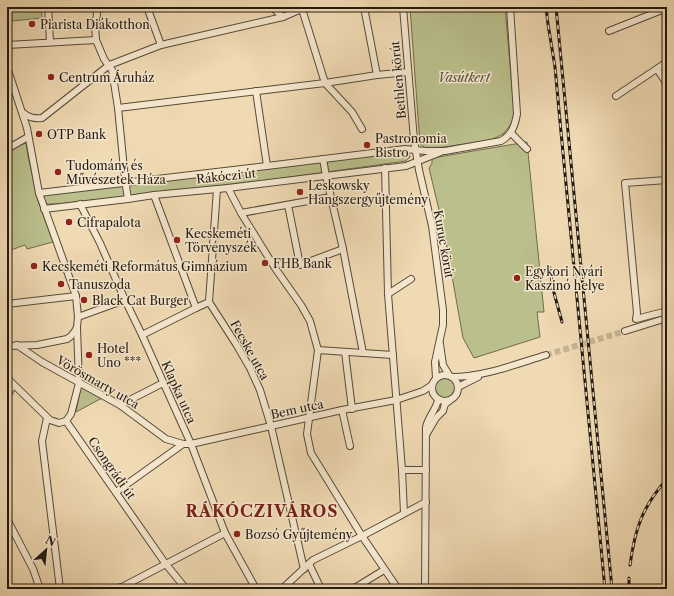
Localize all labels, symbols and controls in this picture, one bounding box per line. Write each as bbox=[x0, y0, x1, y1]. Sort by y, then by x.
place label: Piarista Diákotthon bbox=[40, 17, 150, 32]
marker: Piarista Diákotthon bbox=[27, 19, 37, 29]
street label: Bethlen körút bbox=[387, 40, 409, 120]
place label: Centrum Áruház bbox=[59, 69, 154, 85]
park label: Vasútkert bbox=[438, 70, 491, 85]
marker: Centrum Áruház bbox=[46, 72, 56, 82]
place label: OTP Bank bbox=[47, 127, 107, 142]
marker: OTP Bank bbox=[34, 129, 44, 139]
place label: Pastronomia Bistro bbox=[375, 131, 447, 160]
marker: Pastronomia Bistro bbox=[362, 140, 372, 150]
place label: Tudomány és Művészetek Háza bbox=[66, 158, 167, 187]
street label: Rákóczi út bbox=[196, 165, 257, 187]
marker: Tudomány és Művészetek Háza bbox=[53, 167, 63, 177]
place label: Leskowsky Hangszergyűjtemény bbox=[308, 178, 428, 207]
marker: Leskowsky Hangszergyűjtemény bbox=[295, 187, 305, 197]
street label: Kuruc körút bbox=[431, 209, 458, 280]
place label: Cifrapalota bbox=[77, 215, 141, 230]
marker: Cifrapalota bbox=[64, 217, 74, 227]
place label: Kecskeméti Törvényszék bbox=[185, 226, 258, 255]
marker: Kecskeméti Törvényszék bbox=[172, 235, 182, 245]
place label: FHB Bank bbox=[273, 256, 333, 271]
marker: FHB Bank bbox=[260, 258, 270, 268]
place label: Kecskeméti Református Gimnázium bbox=[42, 259, 248, 274]
marker: Kecskeméti Református Gimnázium bbox=[29, 261, 39, 271]
place label: Egykori Nyári Kaszinó helye bbox=[525, 264, 605, 293]
marker: Egykori Nyári Kaszinó helye bbox=[512, 273, 522, 283]
place label: Tanuszoda bbox=[69, 277, 131, 292]
marker: Tanuszoda bbox=[56, 279, 66, 289]
place label: Black Cat Burger bbox=[92, 293, 188, 308]
marker: Black Cat Burger bbox=[79, 295, 89, 305]
street label: Fecske utca bbox=[227, 317, 273, 383]
place label: Hotel Uno *** bbox=[97, 341, 141, 370]
marker: Hotel Uno *** bbox=[84, 350, 94, 360]
street label: Vörösmarty utca bbox=[53, 352, 143, 412]
street label: Klapka utca bbox=[159, 358, 200, 426]
street label: Bem utca bbox=[269, 396, 325, 422]
street label: Csongrádi út bbox=[85, 434, 139, 503]
district label: RÁKÓCZIVÁROS bbox=[185, 501, 339, 521]
place label: Bozsó Gyűjtemény bbox=[245, 527, 353, 542]
marker: Bozsó Gyűjtemény bbox=[232, 529, 242, 539]
north arrow bbox=[26, 530, 66, 570]
text: N bbox=[43, 533, 58, 550]

